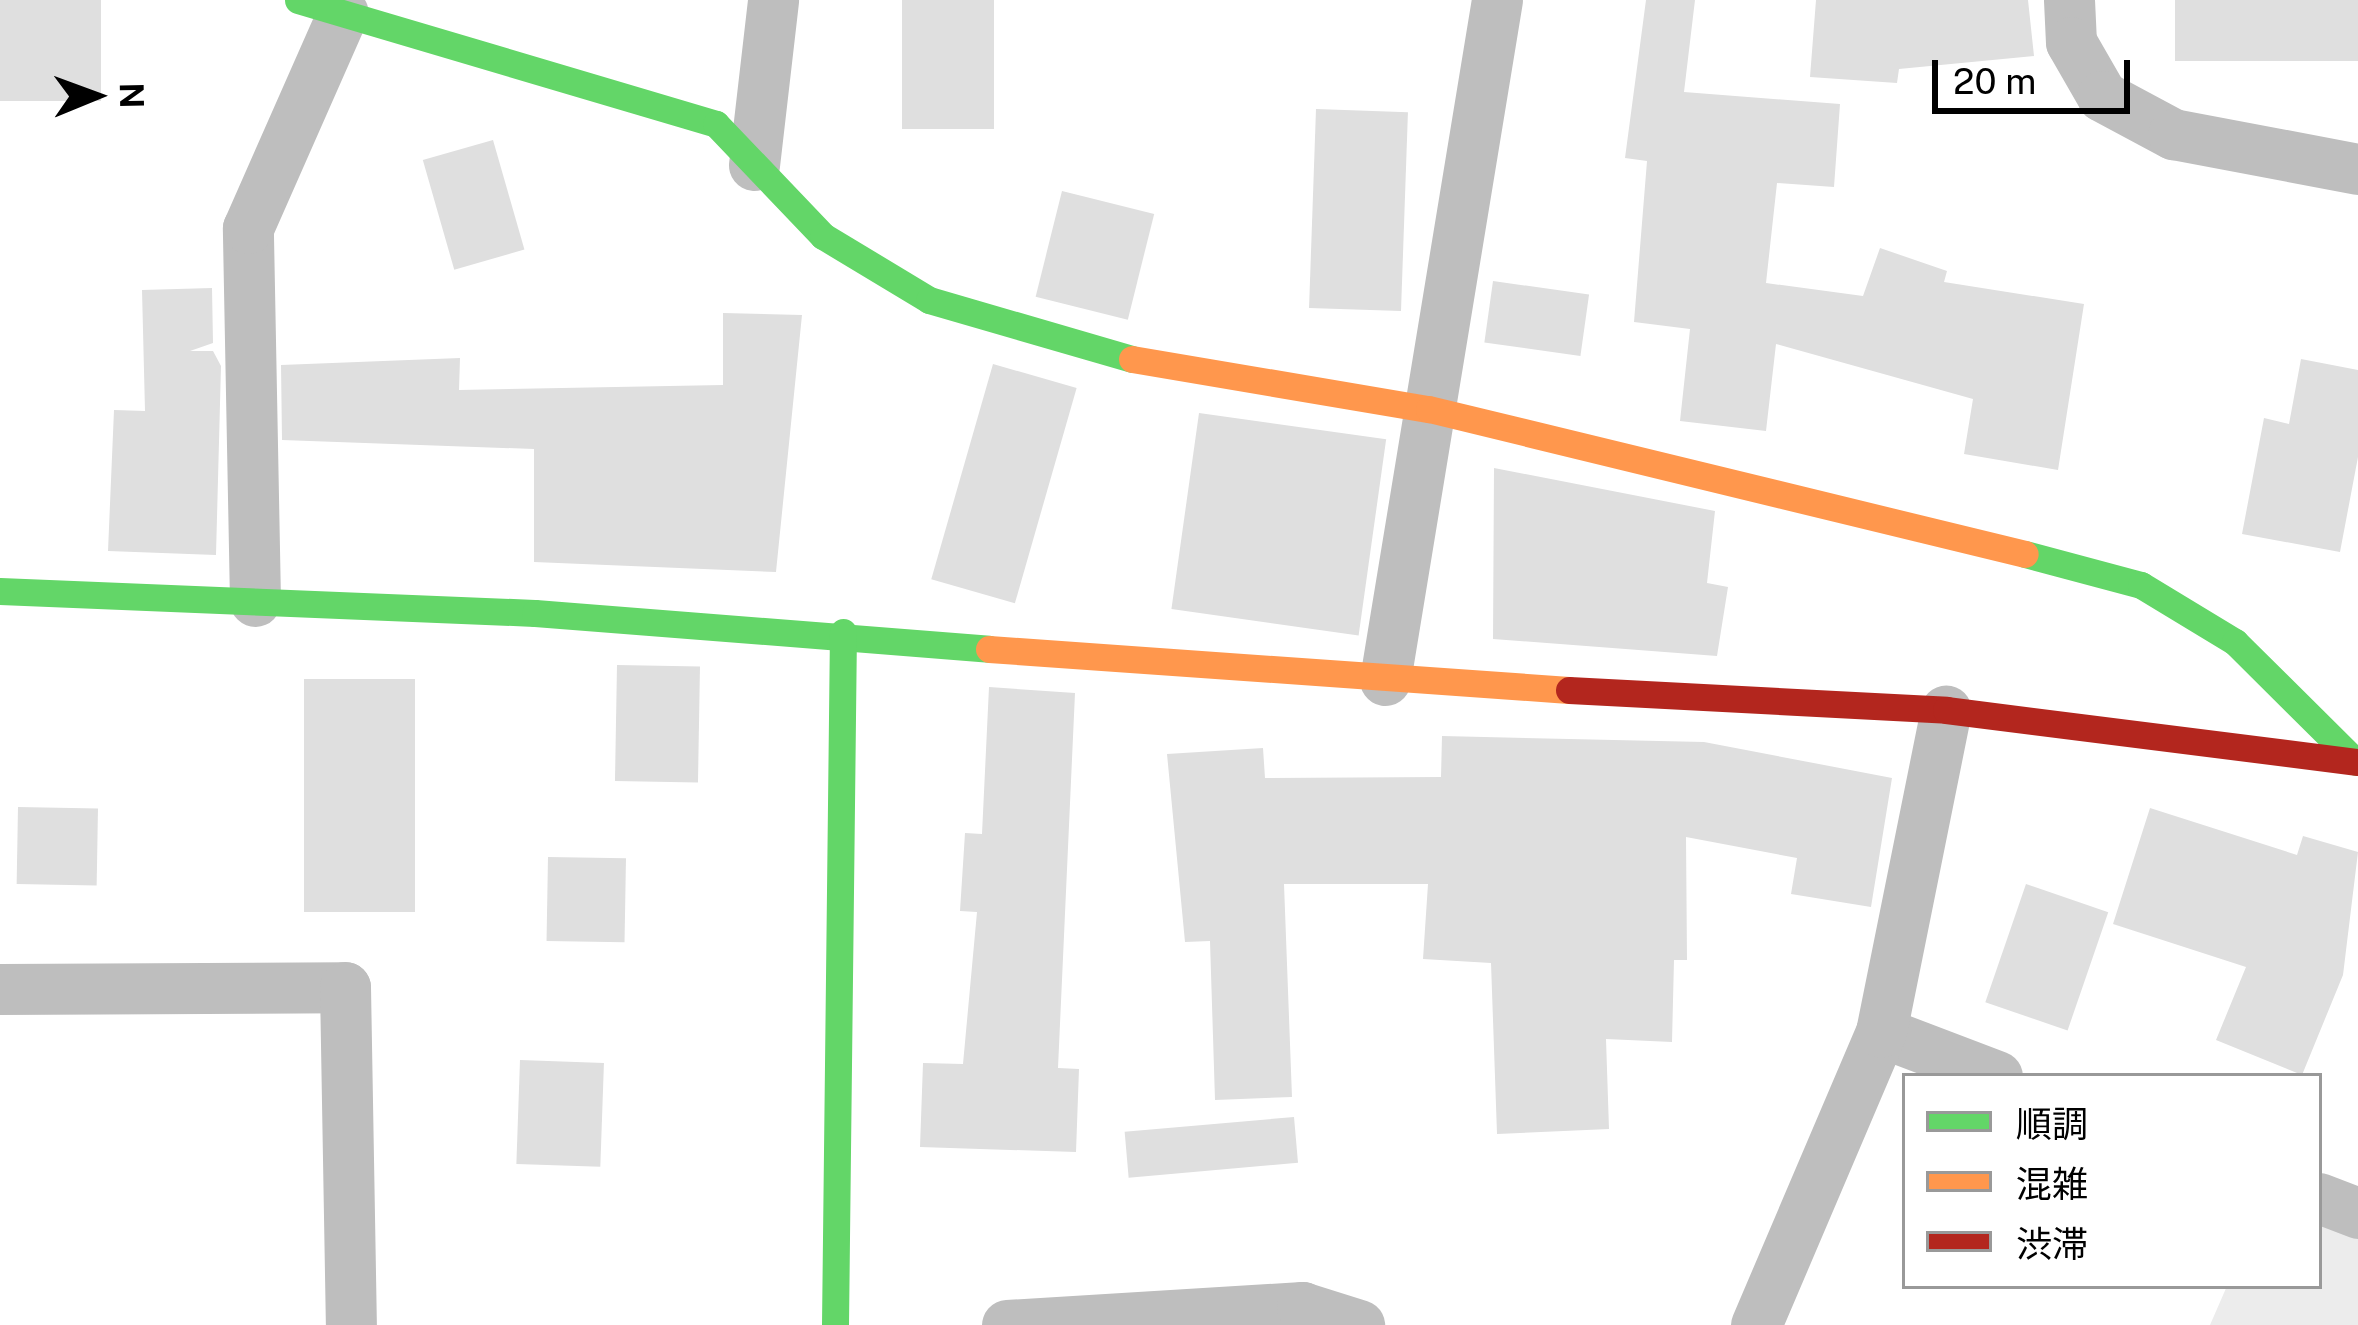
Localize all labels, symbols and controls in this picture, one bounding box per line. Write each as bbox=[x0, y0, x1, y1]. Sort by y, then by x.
north arrow bbox=[36, 36, 156, 156]
scale bar bbox=[1938, 36, 2136, 110]
text: 20 m bbox=[1953, 60, 2036, 102]
text: N bbox=[113, 82, 151, 109]
legend bbox=[1902, 1073, 2322, 1289]
text: 順調 bbox=[2016, 1103, 2088, 1145]
text: 混雑 bbox=[2016, 1163, 2088, 1205]
text: 渋滞 bbox=[2016, 1223, 2088, 1265]

